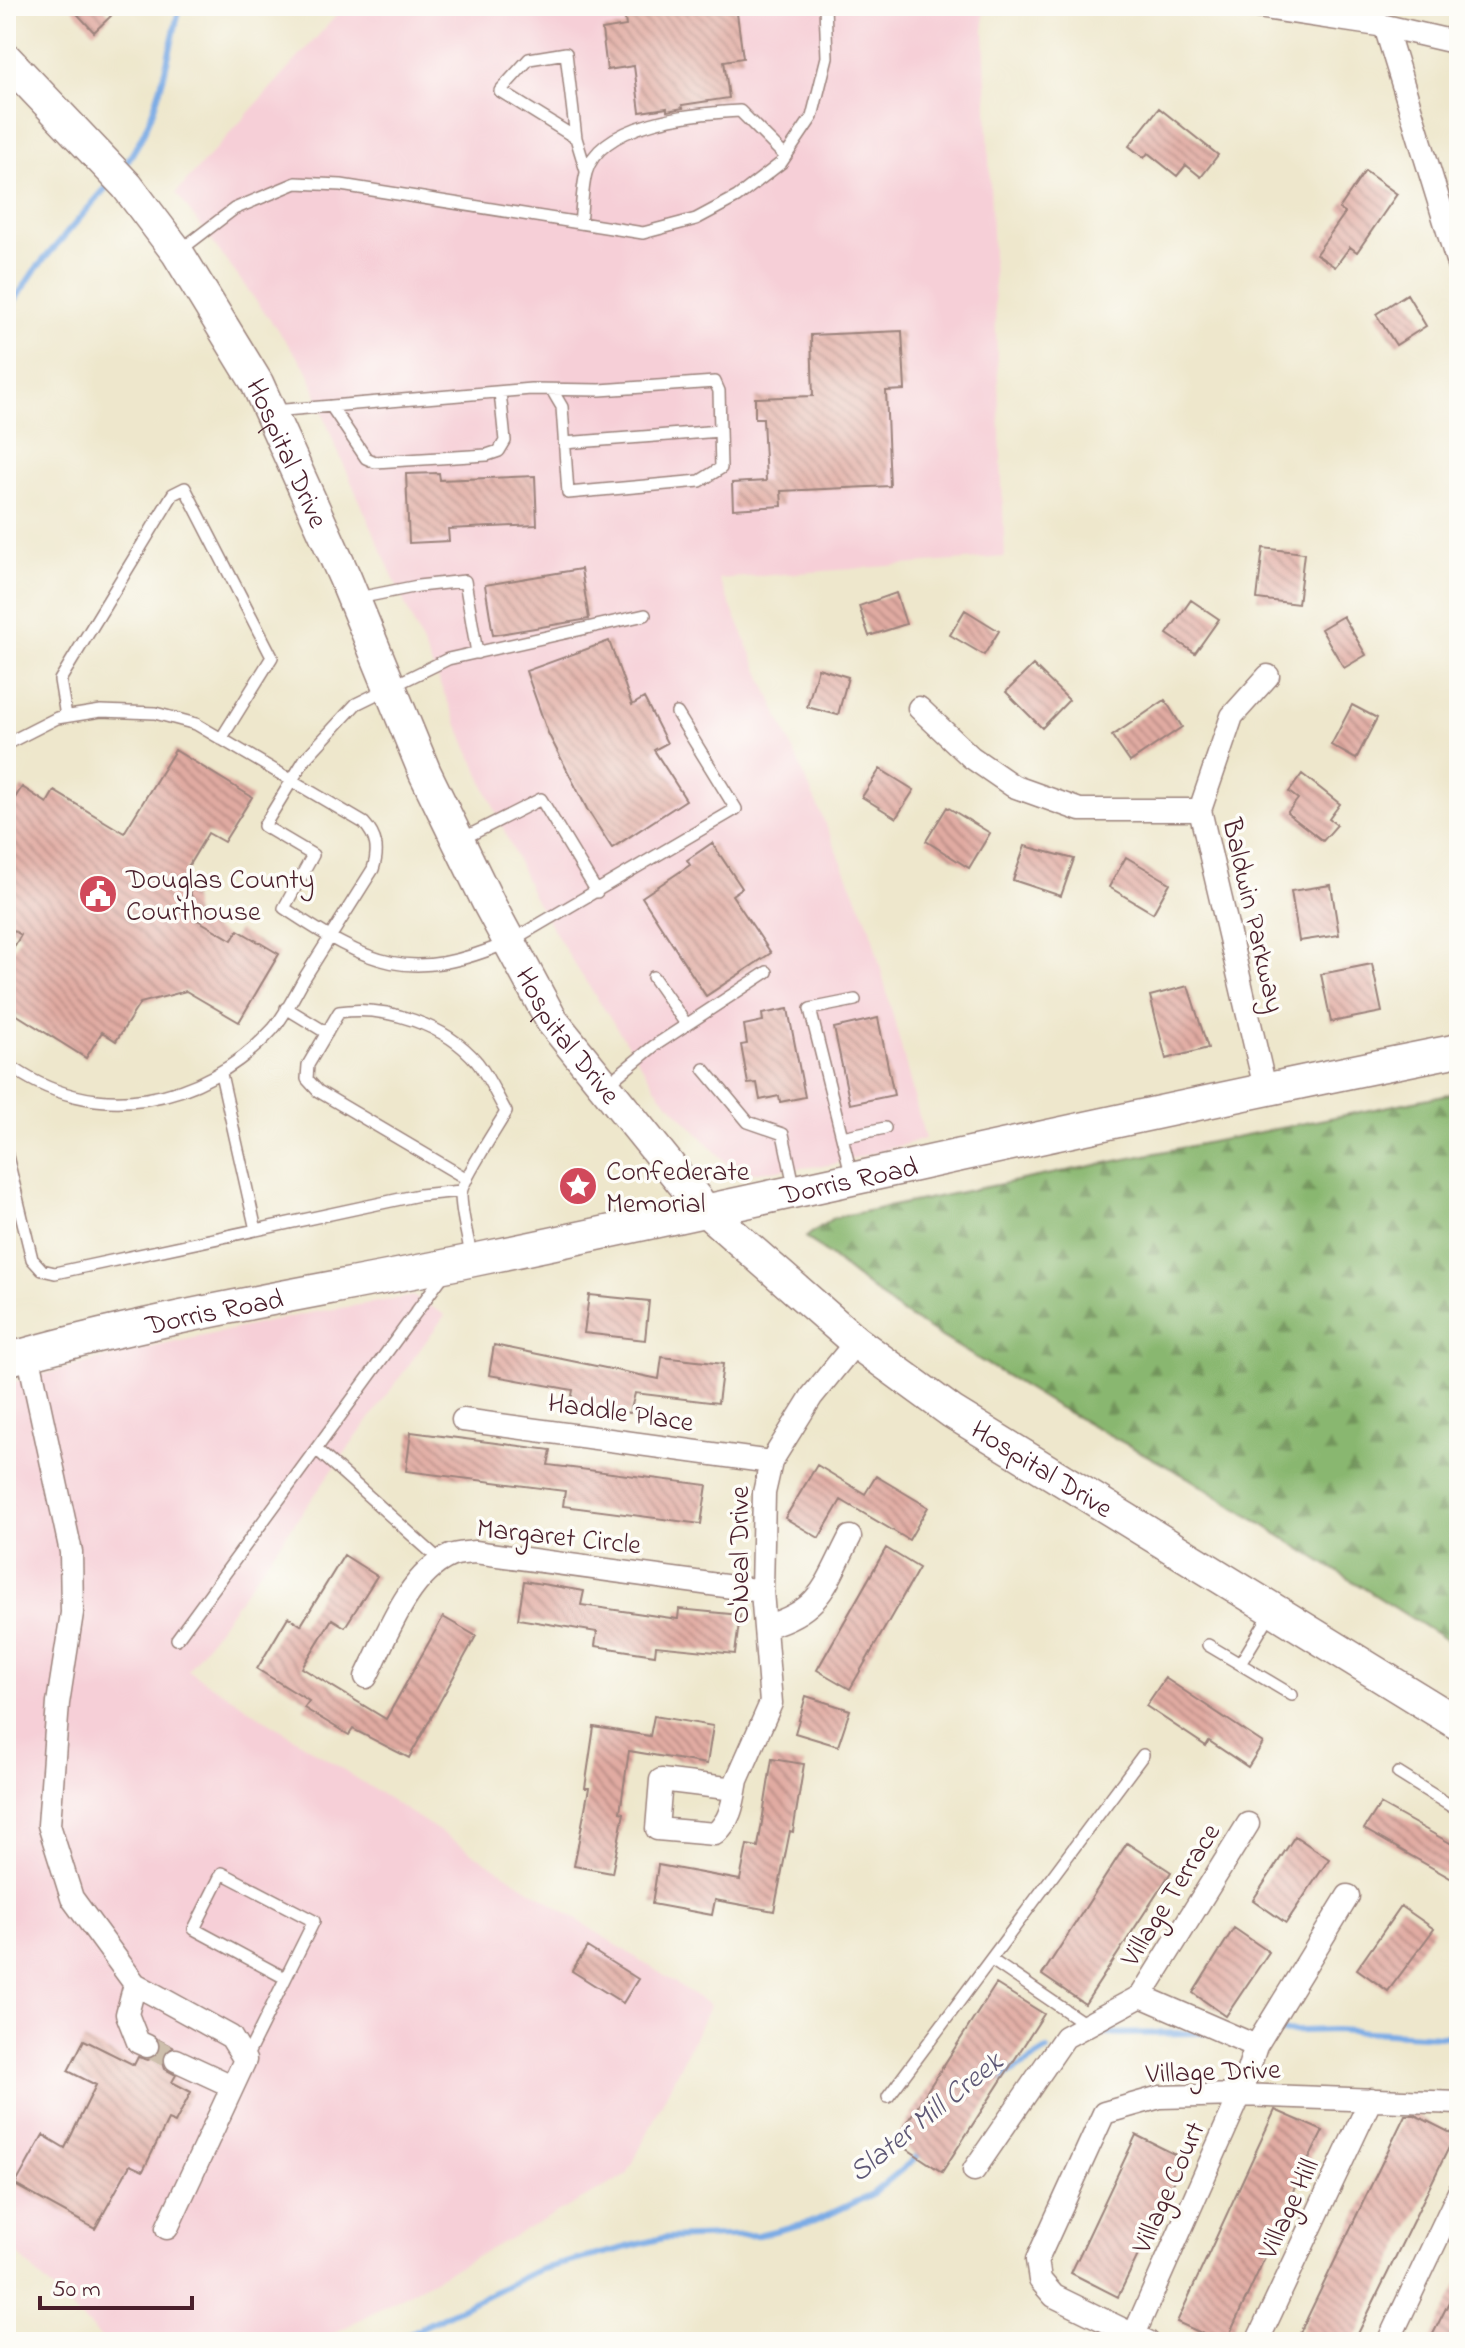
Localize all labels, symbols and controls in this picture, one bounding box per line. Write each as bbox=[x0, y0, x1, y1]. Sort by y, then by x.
street label: Hospital Drive bbox=[234, 373, 337, 536]
street label: Baldwin Parkway bbox=[1209, 814, 1294, 1017]
place label: Douglas County Courthouse bbox=[125, 861, 314, 934]
public building icon: Douglas County Courthouse bbox=[77, 873, 119, 915]
street label: Hospital Drive bbox=[503, 961, 629, 1115]
street label: Dorris Road bbox=[776, 1148, 922, 1218]
place label: Confederate Memorial bbox=[606, 1153, 750, 1226]
place icon: Confederate Memorial bbox=[557, 1165, 599, 1207]
street label: Dorris Road bbox=[141, 1280, 287, 1348]
street label: Haddle Place bbox=[545, 1384, 696, 1445]
street label: Hospital Drive bbox=[962, 1411, 1120, 1530]
street label: O'Neal Drive bbox=[721, 1486, 762, 1624]
street label: Margaret Circle bbox=[474, 1509, 643, 1568]
street label: Village Terrace bbox=[1111, 1816, 1233, 1976]
water label: Slater Mill Creek bbox=[840, 2041, 1015, 2195]
street label: Village Drive bbox=[1144, 2051, 1282, 2096]
street label: Village Court bbox=[1123, 2116, 1217, 2262]
street label: Village Hill bbox=[1249, 2152, 1331, 2268]
scale bar bbox=[40, 2260, 192, 2310]
text: 50 m bbox=[52, 2273, 101, 2308]

